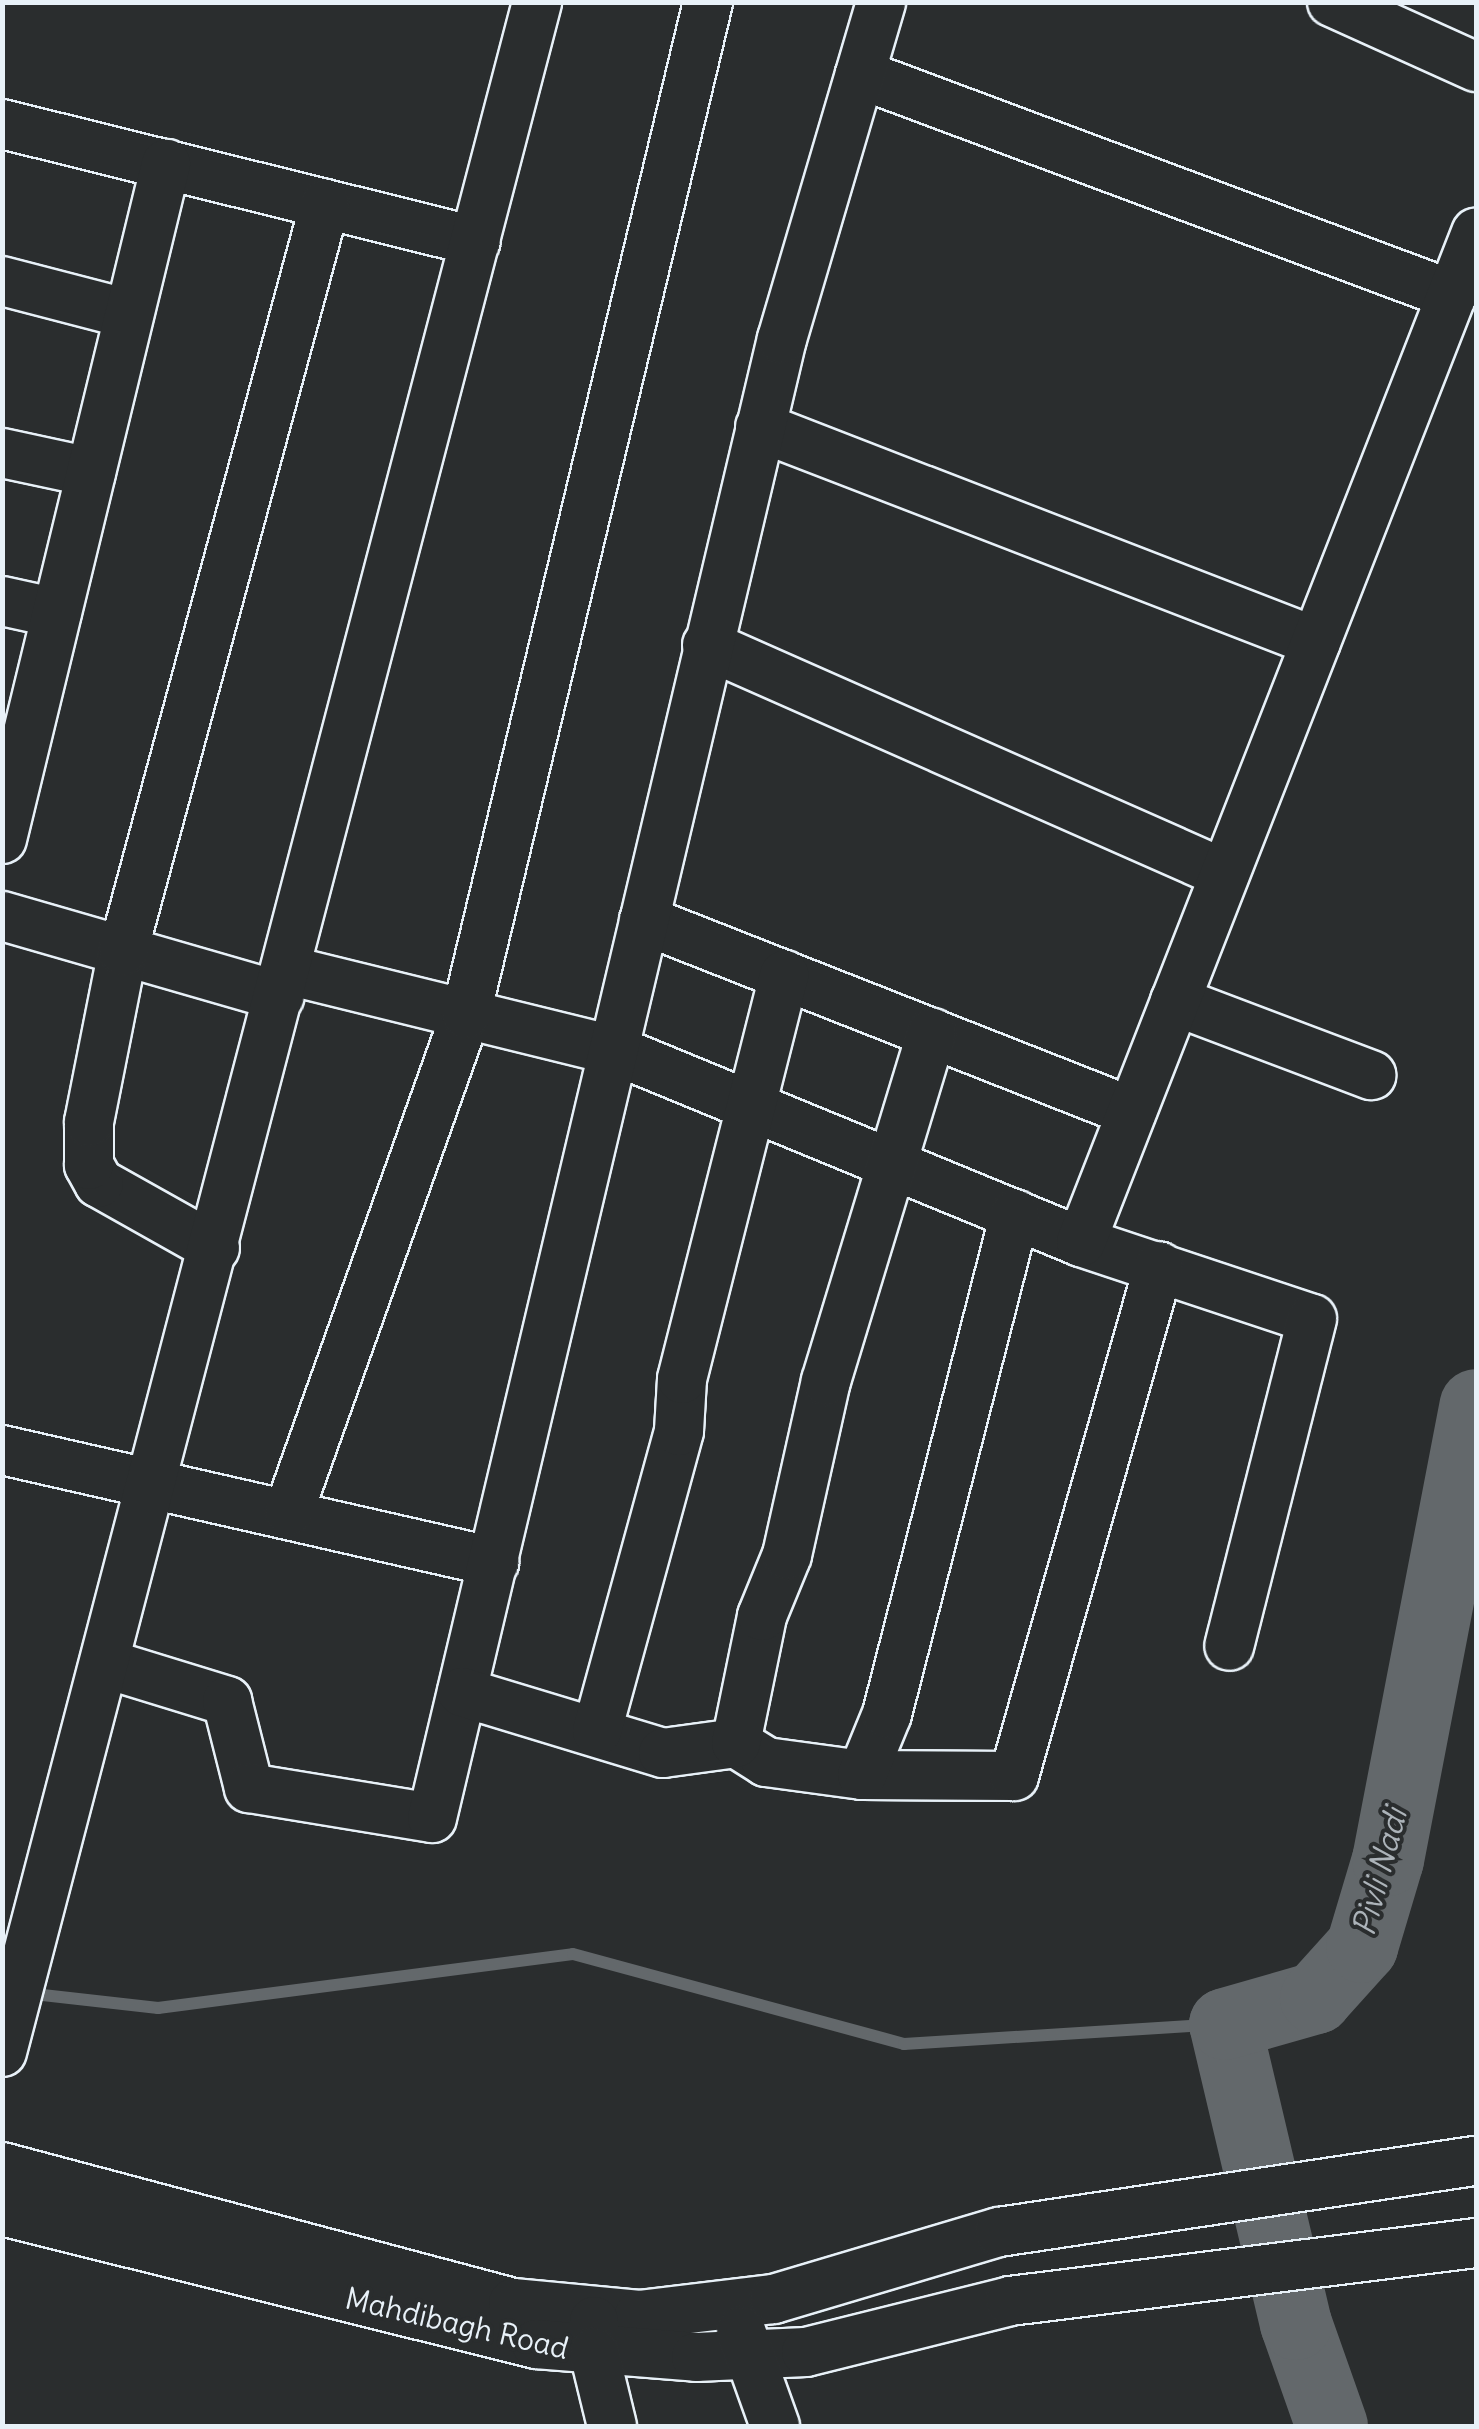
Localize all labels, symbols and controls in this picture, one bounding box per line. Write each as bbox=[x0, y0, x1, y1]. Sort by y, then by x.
water label: Pivli Nadi bbox=[1345, 1804, 1415, 1940]
street label: Mahdibagh Road bbox=[342, 2280, 572, 2366]

